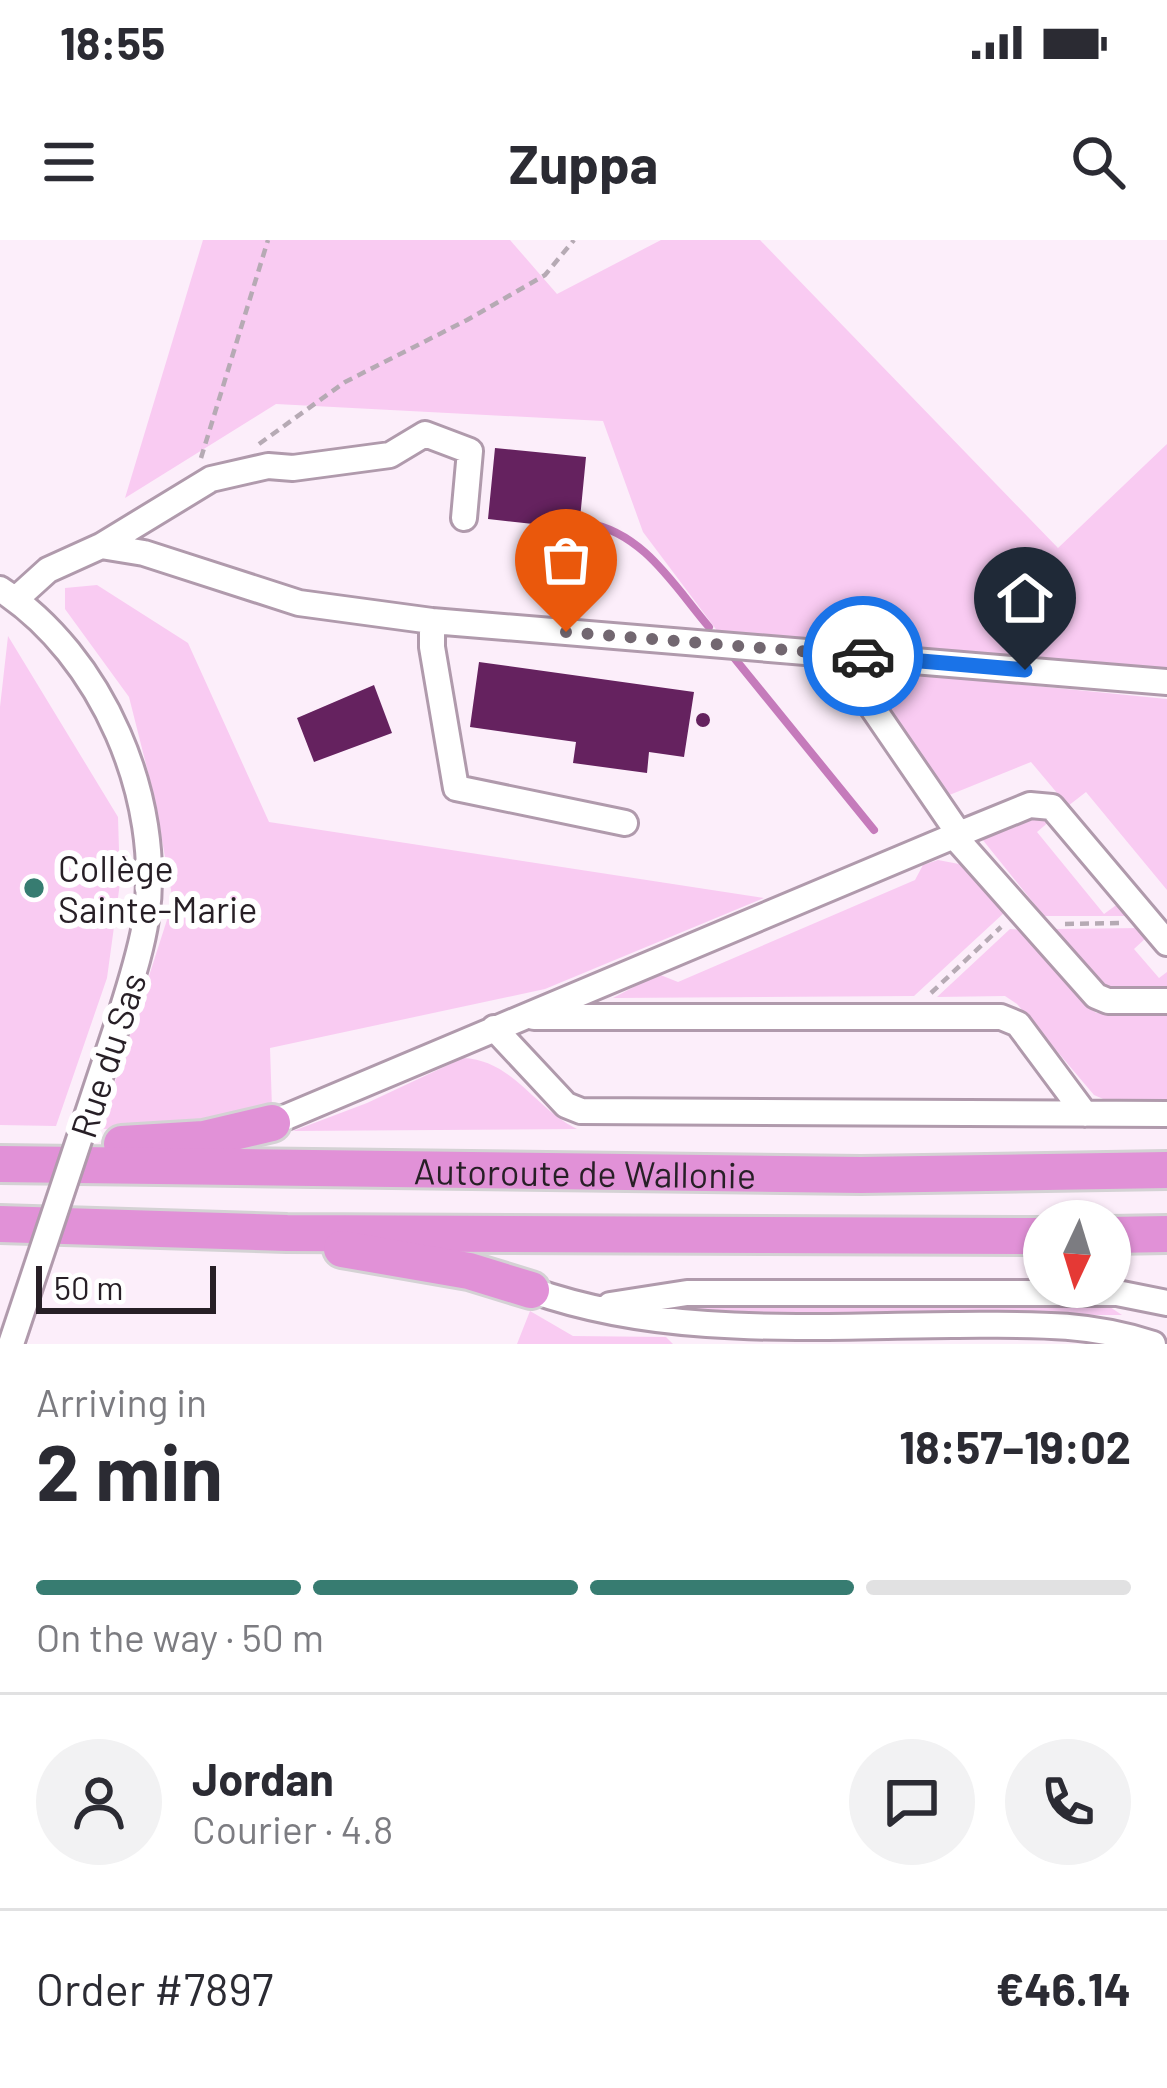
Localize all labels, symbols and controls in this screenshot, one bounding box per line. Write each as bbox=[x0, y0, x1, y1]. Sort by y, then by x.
text: 18:55 bbox=[60, 15, 165, 69]
icon: menu bbox=[36, 129, 102, 195]
icon: search bbox=[1065, 129, 1131, 195]
text: Zuppa bbox=[509, 130, 658, 195]
pin bbox=[515, 509, 617, 632]
icon: bag bbox=[533, 527, 599, 593]
pin bbox=[974, 547, 1076, 670]
icon: home bbox=[992, 565, 1058, 631]
courier bbox=[803, 596, 923, 716]
icon: car bbox=[830, 623, 896, 689]
place label: Collège Sainte-Marie bbox=[58, 846, 257, 930]
marker: Collège Sainte-Marie bbox=[21, 875, 47, 901]
street label: Rue du Sas bbox=[60, 967, 154, 1143]
street label: Autoroute de Wallonie bbox=[413, 1148, 756, 1195]
north arrow bbox=[1023, 1200, 1131, 1308]
map controls bbox=[1023, 1200, 1131, 1308]
scale bar bbox=[36, 1260, 216, 1313]
text: 50 m bbox=[54, 1267, 124, 1307]
text: Arriving in bbox=[36, 1378, 207, 1425]
text: 18:57–19:02 bbox=[899, 1419, 1131, 1473]
text: 2 min bbox=[36, 1423, 223, 1517]
text: On the way · 50 m bbox=[36, 1613, 324, 1660]
button: person bbox=[36, 1739, 162, 1865]
button: chat bbox=[849, 1739, 975, 1865]
button: phone bbox=[1005, 1739, 1131, 1865]
text: Jordan bbox=[192, 1751, 334, 1805]
text: Courier · 4.8 bbox=[192, 1805, 393, 1852]
text: Order #7897 bbox=[36, 1961, 273, 2015]
text: €46.14 bbox=[996, 1961, 1131, 2015]

